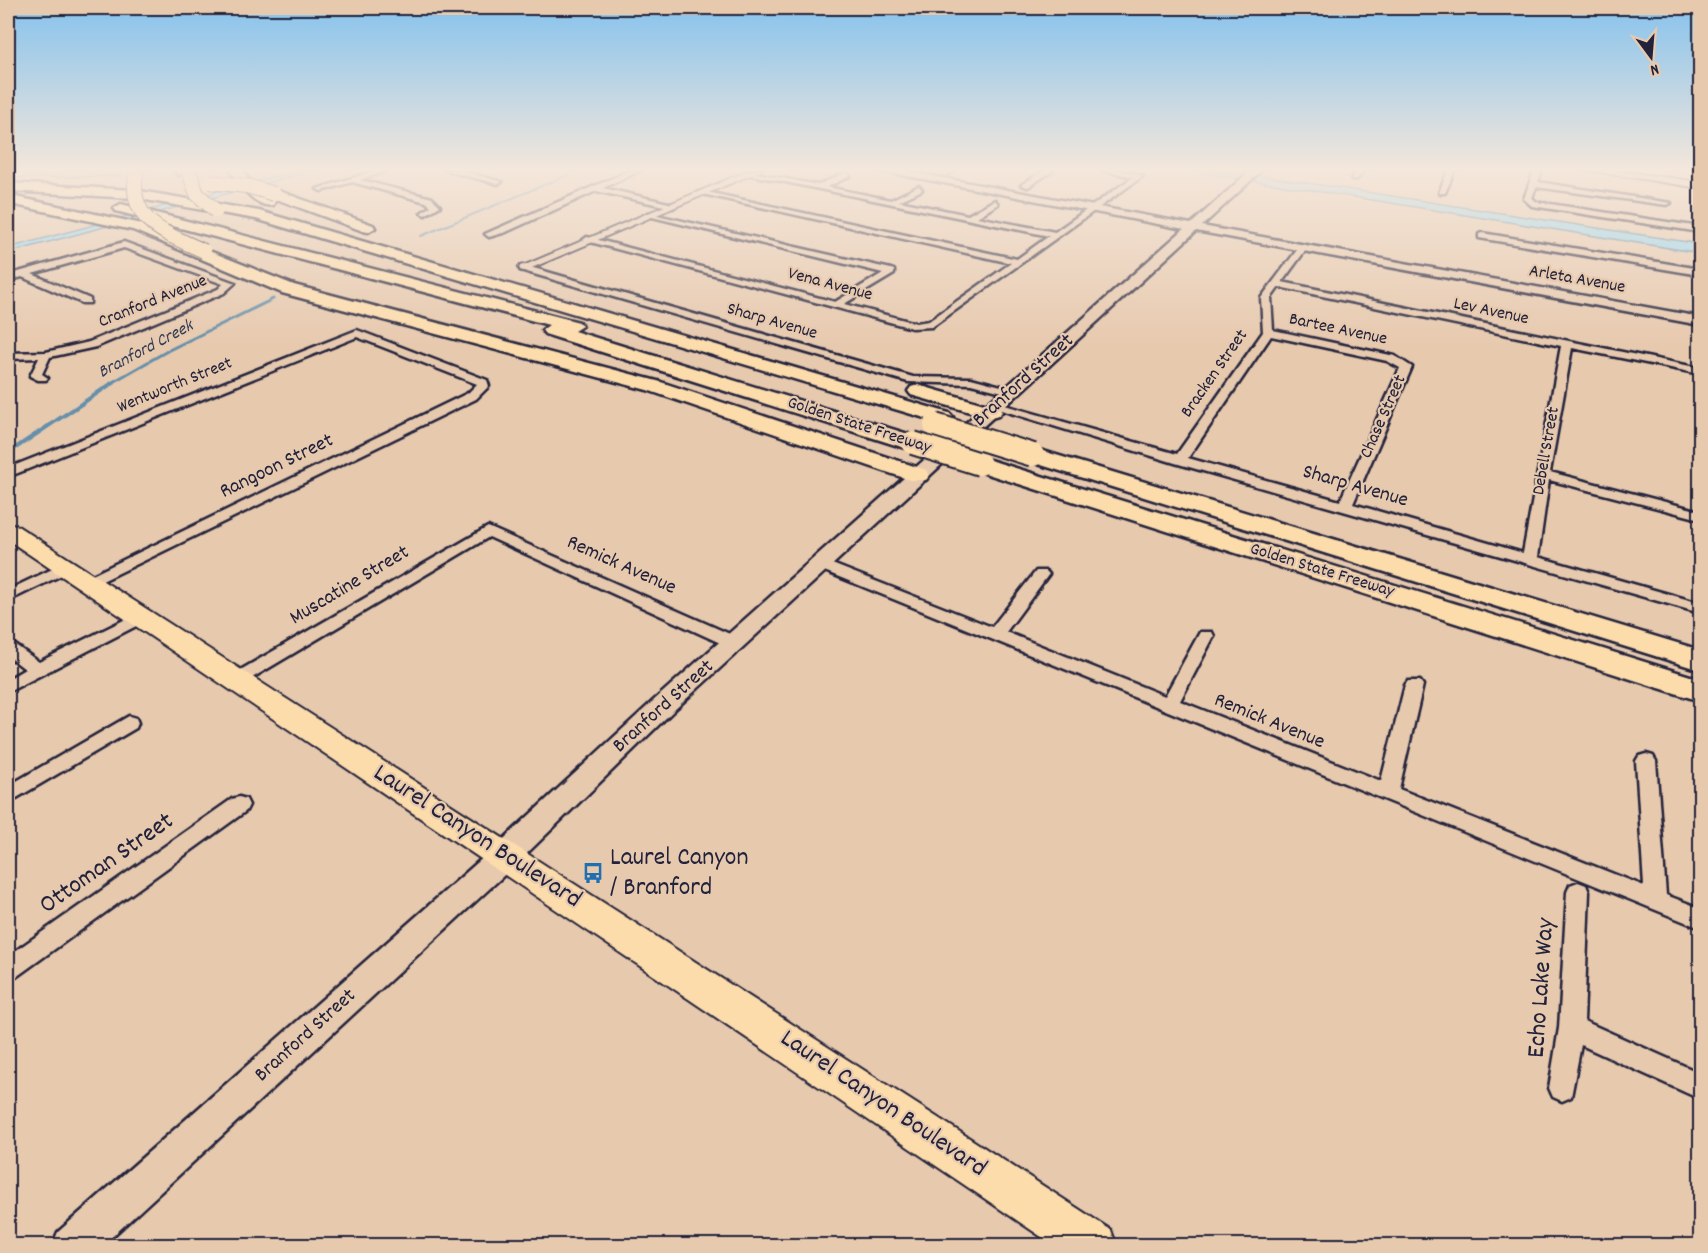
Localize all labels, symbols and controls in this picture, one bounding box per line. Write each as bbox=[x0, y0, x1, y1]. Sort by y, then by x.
north arrow bbox=[1621, 27, 1681, 87]
text: N bbox=[1647, 57, 1661, 81]
street label: Arleta Avenue bbox=[1527, 259, 1627, 301]
street label: Vena Avenue bbox=[785, 262, 875, 308]
street label: Cranford Avenue bbox=[95, 269, 211, 335]
street label: Lev Avenue bbox=[1451, 292, 1531, 332]
street label: Sharp Avenue bbox=[724, 297, 820, 347]
street label: Bartee Avenue bbox=[1287, 307, 1389, 353]
water label: Branford Creek bbox=[94, 314, 199, 386]
street label: Bracken Street bbox=[1175, 325, 1255, 423]
street label: Branford Street bbox=[967, 327, 1082, 435]
street label: Wentworth Street bbox=[114, 351, 237, 420]
street label: Chase Street bbox=[1354, 371, 1414, 463]
street label: Golden State Freeway bbox=[784, 391, 935, 461]
street label: Debell Street bbox=[1527, 404, 1567, 497]
street label: Rangoon Street bbox=[215, 426, 339, 507]
street label: Sharp Avenue bbox=[1299, 458, 1411, 516]
street label: Remick Avenue bbox=[561, 528, 681, 604]
street label: Golden State Freeway bbox=[1247, 537, 1398, 605]
street label: Muscatine Street bbox=[284, 538, 416, 634]
street label: Branford Street bbox=[607, 653, 722, 761]
street label: Remick Avenue bbox=[1209, 686, 1329, 758]
street label: Laurel Canyon Boulevard bbox=[365, 756, 589, 918]
street label: Ottoman Street bbox=[32, 804, 182, 924]
place label: Laurel Canyon / Branford bbox=[610, 840, 748, 907]
bus stop icon: Laurel Canyon / Branford bbox=[581, 861, 605, 885]
street label: Echo Lake Way bbox=[1519, 916, 1565, 1059]
street label: Branford Street bbox=[249, 982, 364, 1090]
street label: Laurel Canyon Boulevard bbox=[772, 1021, 994, 1187]

